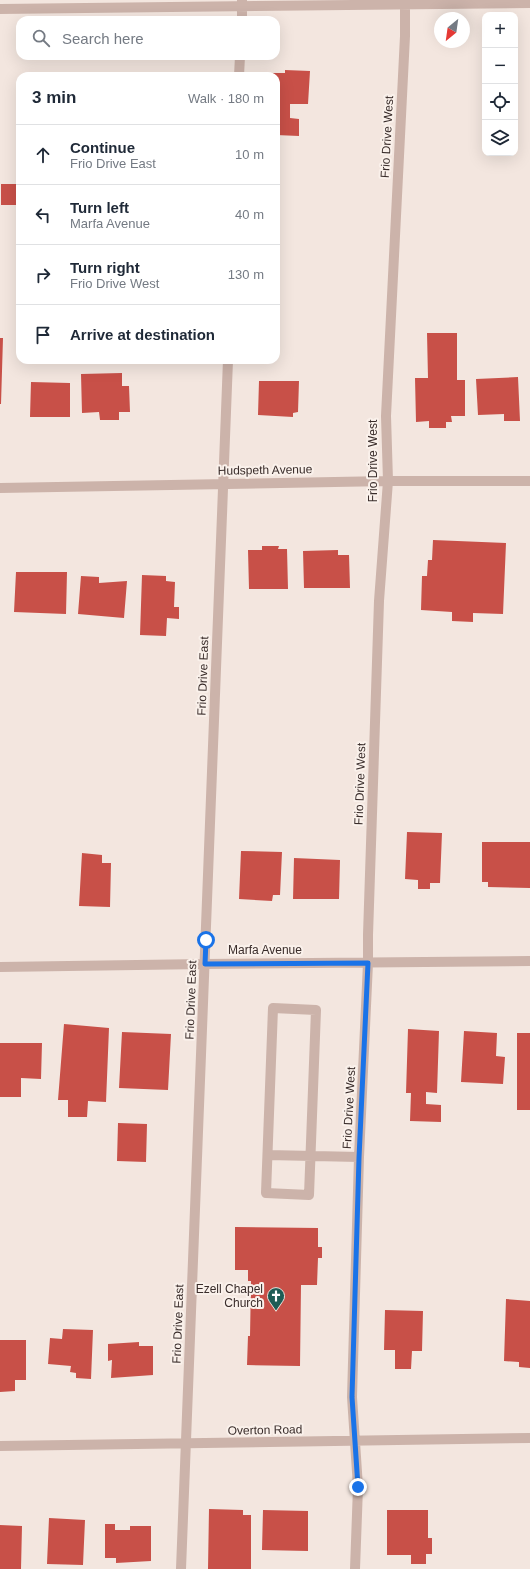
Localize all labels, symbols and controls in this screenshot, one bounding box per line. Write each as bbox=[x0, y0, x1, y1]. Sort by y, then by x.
north arrow bbox=[434, 12, 470, 48]
map controls bbox=[482, 12, 518, 156]
button: + bbox=[482, 12, 518, 48]
search box bbox=[16, 16, 280, 60]
icon: search bbox=[30, 27, 52, 49]
text: Search here bbox=[62, 30, 144, 47]
button: − bbox=[482, 48, 518, 84]
button: locate bbox=[482, 84, 518, 120]
text: 3 min bbox=[32, 88, 76, 107]
text: Walk · 180 m bbox=[188, 91, 264, 106]
street label: Frio Drive West bbox=[378, 95, 396, 179]
button: layers bbox=[482, 120, 518, 156]
text: Continue bbox=[70, 139, 135, 156]
icon: ahead bbox=[32, 144, 54, 166]
text: 10 m bbox=[235, 147, 264, 162]
text: Frio Drive East bbox=[70, 156, 156, 171]
text: Turn left bbox=[70, 199, 129, 216]
icon: left bbox=[32, 204, 54, 226]
text: 40 m bbox=[235, 207, 264, 222]
text: Marfa Avenue bbox=[70, 216, 150, 231]
text: Turn right bbox=[70, 259, 140, 276]
icon: right bbox=[32, 264, 54, 286]
text: 130 m bbox=[228, 267, 264, 282]
text: Frio Drive West bbox=[70, 276, 159, 291]
icon: arrive bbox=[32, 324, 54, 346]
text: Arrive at destination bbox=[70, 326, 215, 343]
street label: Frio Drive West bbox=[366, 419, 380, 502]
street label: Hudspeth Avenue bbox=[218, 462, 313, 478]
street label: Frio Drive East bbox=[195, 635, 211, 716]
street label: Frio Drive West bbox=[352, 742, 368, 825]
route start bbox=[197, 931, 215, 949]
street label: Marfa Avenue bbox=[228, 943, 302, 957]
street label: Frio Drive East bbox=[183, 959, 199, 1040]
street label: Frio Drive West bbox=[340, 1066, 358, 1150]
place label: Ezell Chapel Church bbox=[196, 1282, 263, 1310]
street label: Frio Drive East bbox=[170, 1283, 186, 1364]
church icon: Ezell Chapel Church bbox=[266, 1286, 286, 1311]
street label: Overton Road bbox=[228, 1422, 302, 1438]
route end bbox=[349, 1478, 367, 1496]

